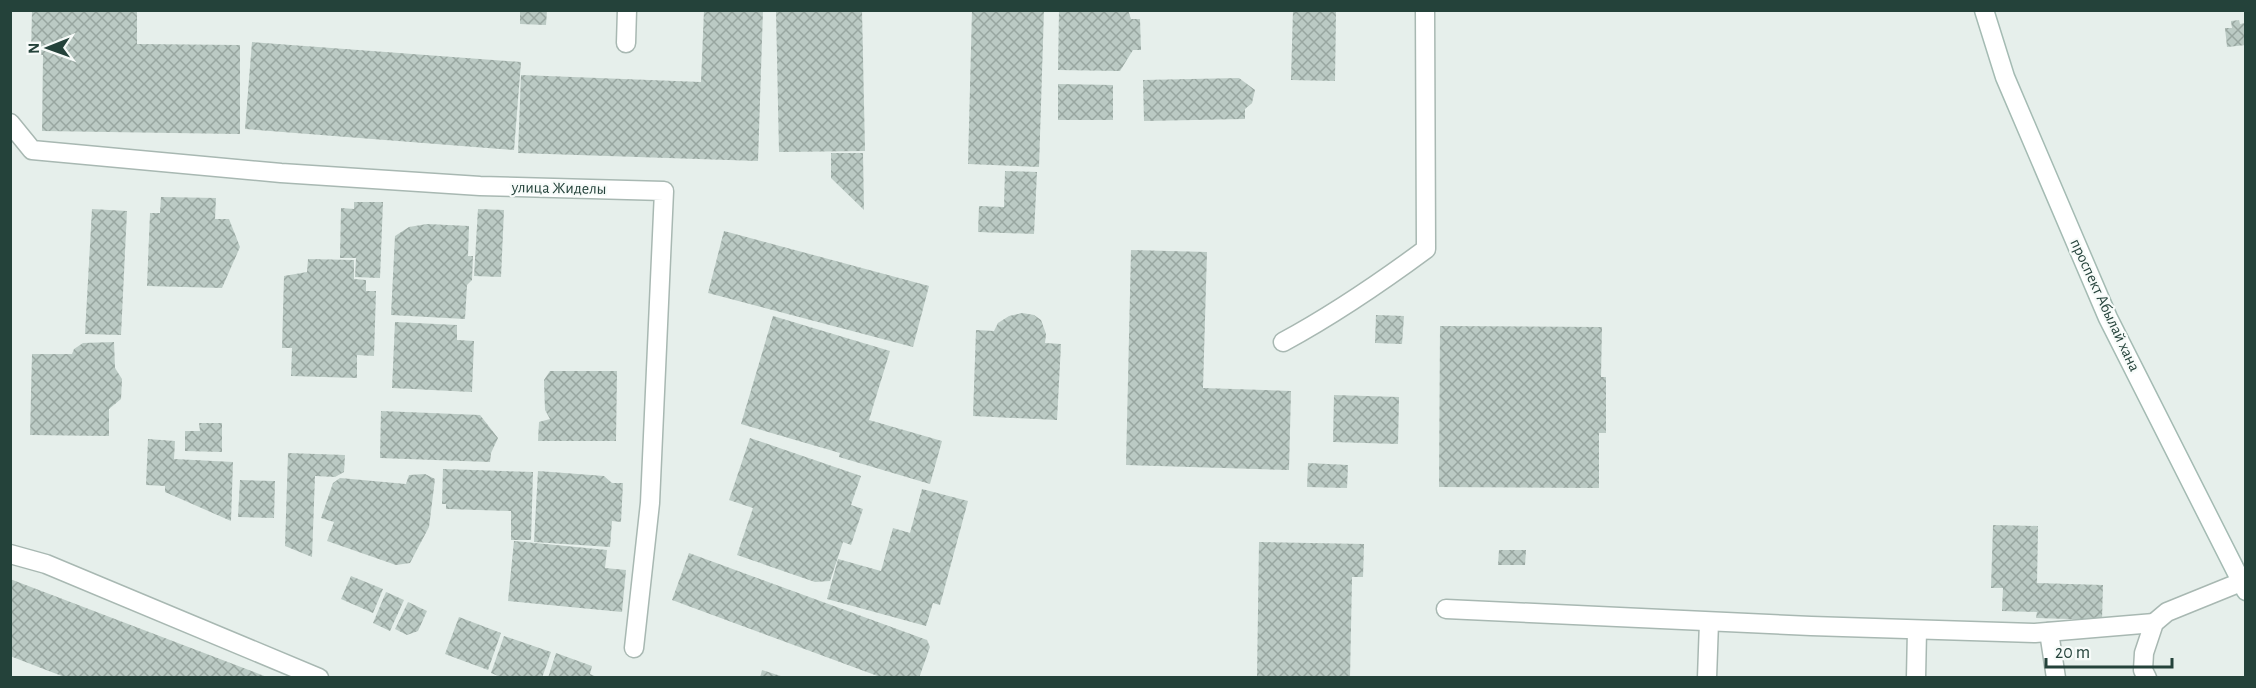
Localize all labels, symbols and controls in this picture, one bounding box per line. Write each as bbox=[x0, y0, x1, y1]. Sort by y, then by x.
north arrow bbox=[18, 18, 78, 78]
text: N bbox=[26, 43, 42, 54]
street label: улица Жиделы bbox=[510, 179, 607, 198]
street label: проспект Абылай хана bbox=[2067, 236, 2143, 374]
scale bar bbox=[2046, 631, 2172, 669]
text: 20 m bbox=[2055, 644, 2090, 662]

